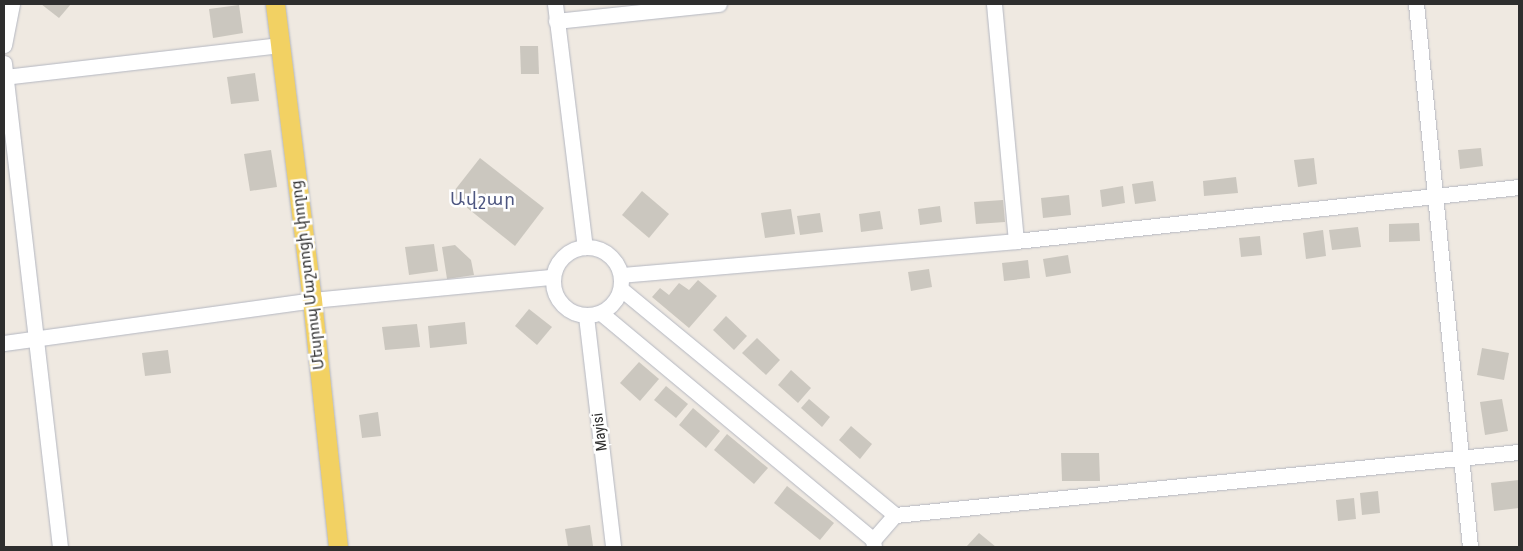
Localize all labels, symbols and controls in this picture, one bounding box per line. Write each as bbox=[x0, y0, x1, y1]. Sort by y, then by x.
street label: Մեսրոպ Մաշտոցի փողոց bbox=[287, 179, 329, 371]
district label: Ավշար bbox=[449, 188, 517, 210]
street label: Mayisi bbox=[589, 412, 611, 452]

